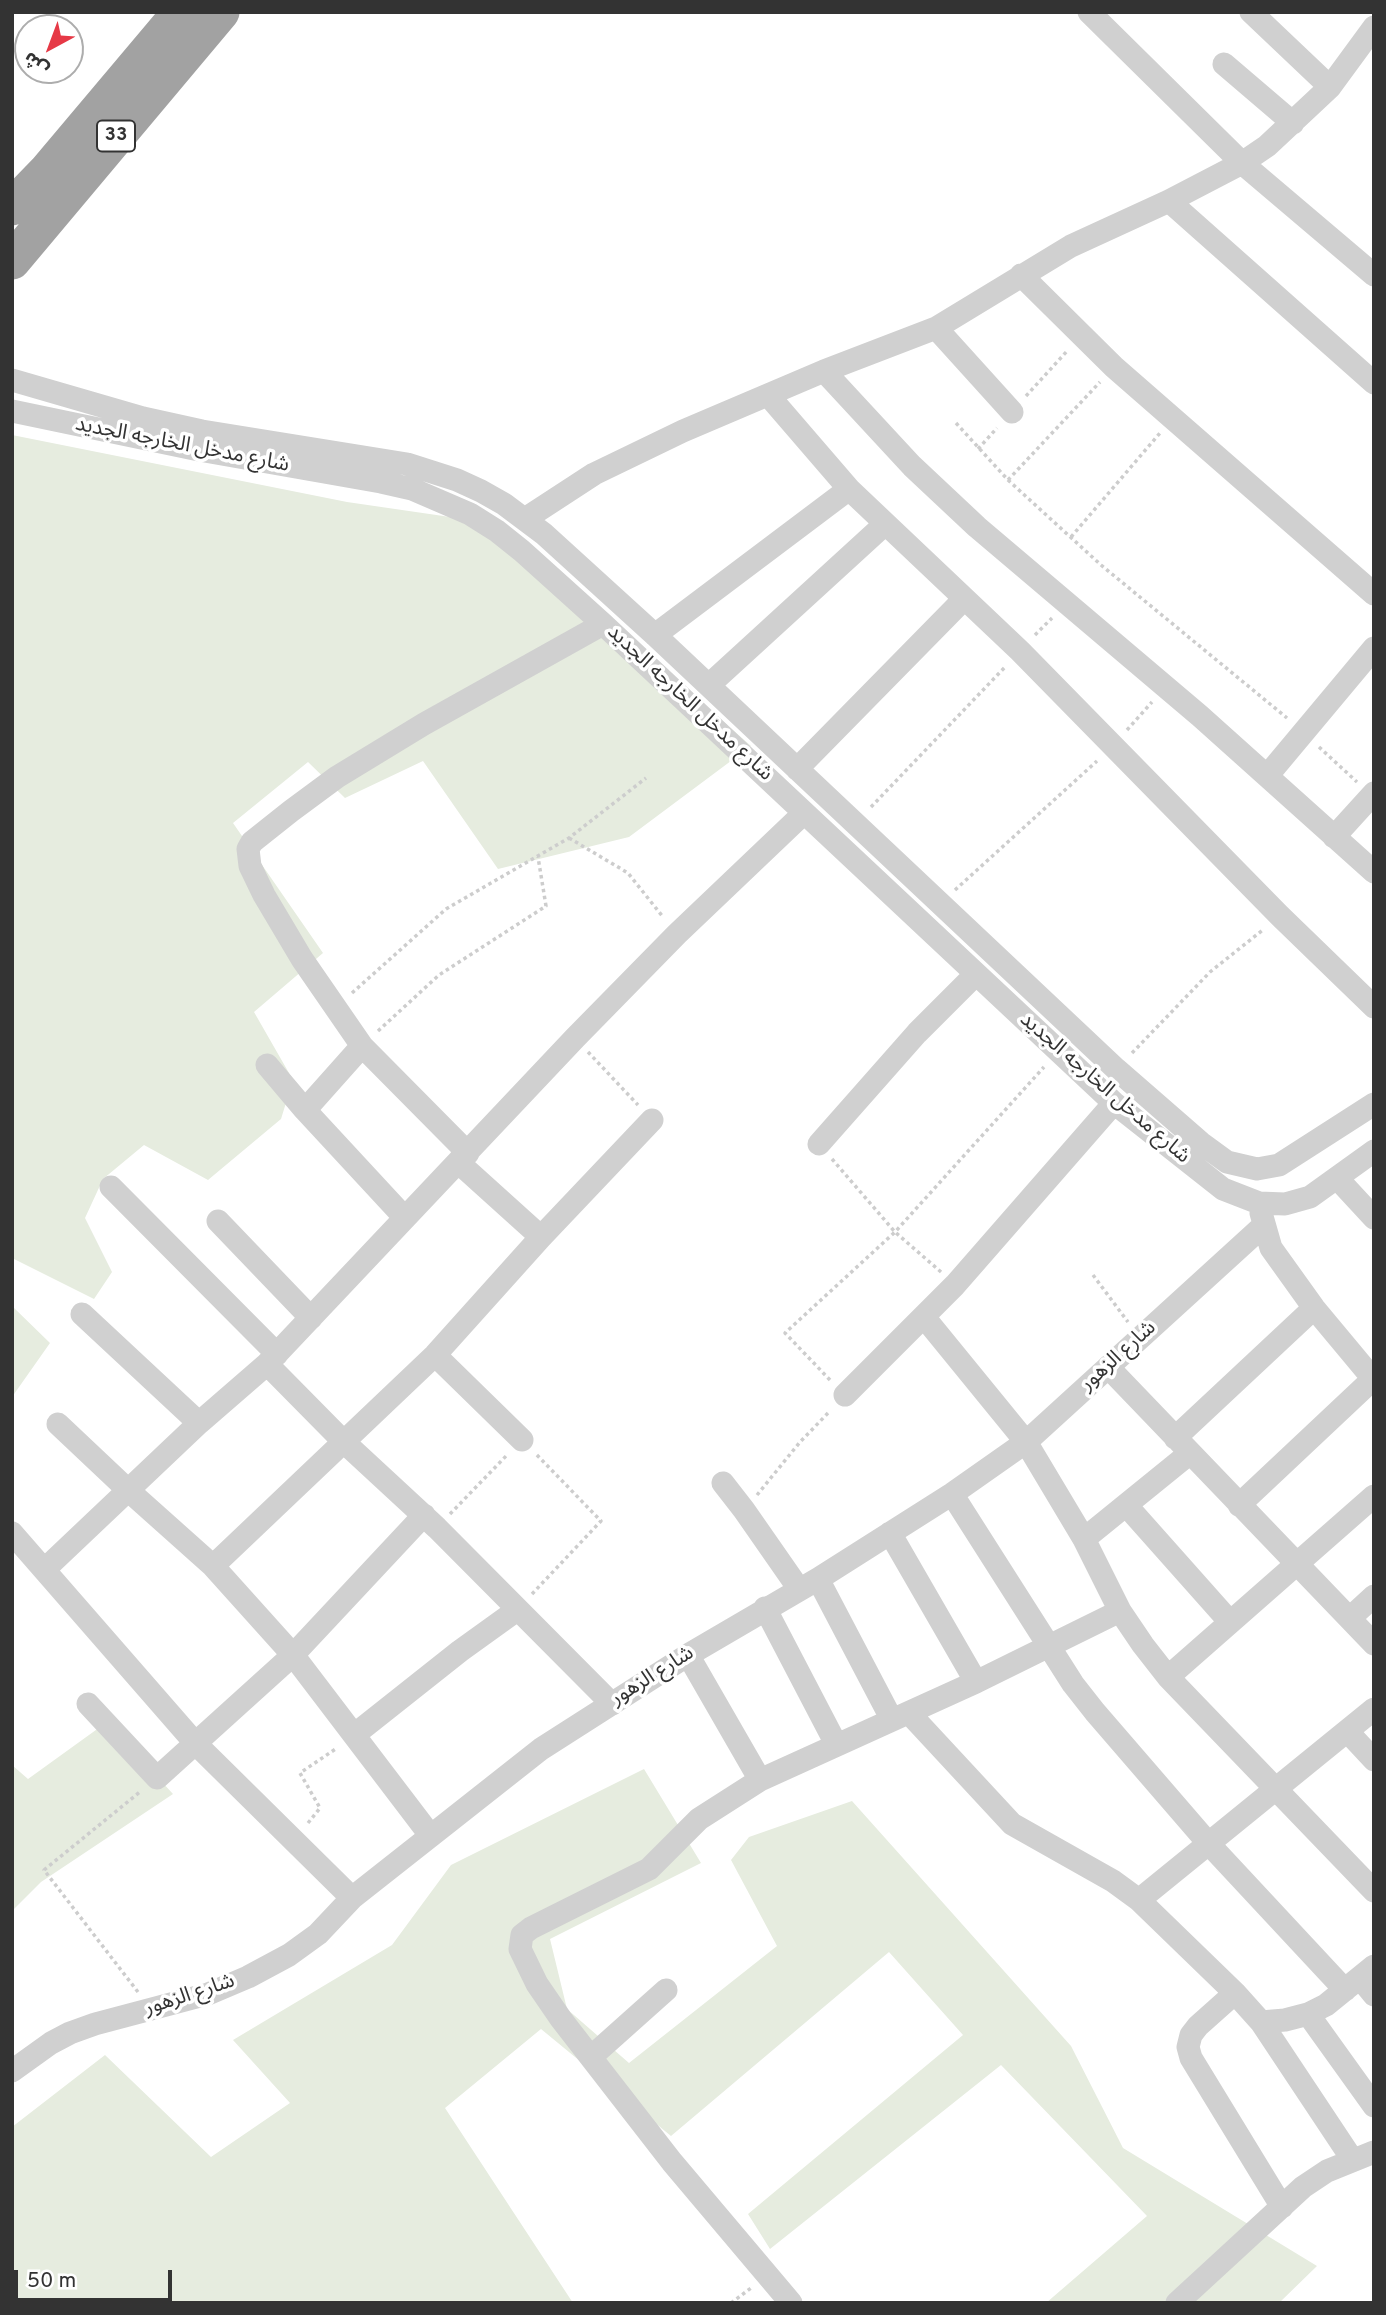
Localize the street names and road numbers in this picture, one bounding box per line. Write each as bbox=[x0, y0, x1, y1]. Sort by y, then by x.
road number: 33 bbox=[97, 120, 135, 152]
street label: شارع مدخل الخارجه الجديد bbox=[73, 413, 291, 479]
street label: شارع مدخل الخارجه الجديد bbox=[601, 621, 777, 787]
street label: شارع مدخل الخارجه الجديد bbox=[1014, 1008, 1194, 1170]
street label: شارع الزهور bbox=[1076, 1316, 1162, 1398]
street label: شارع الزهور bbox=[607, 1642, 699, 1712]
street label: شارع الزهور bbox=[142, 1970, 238, 2022]

